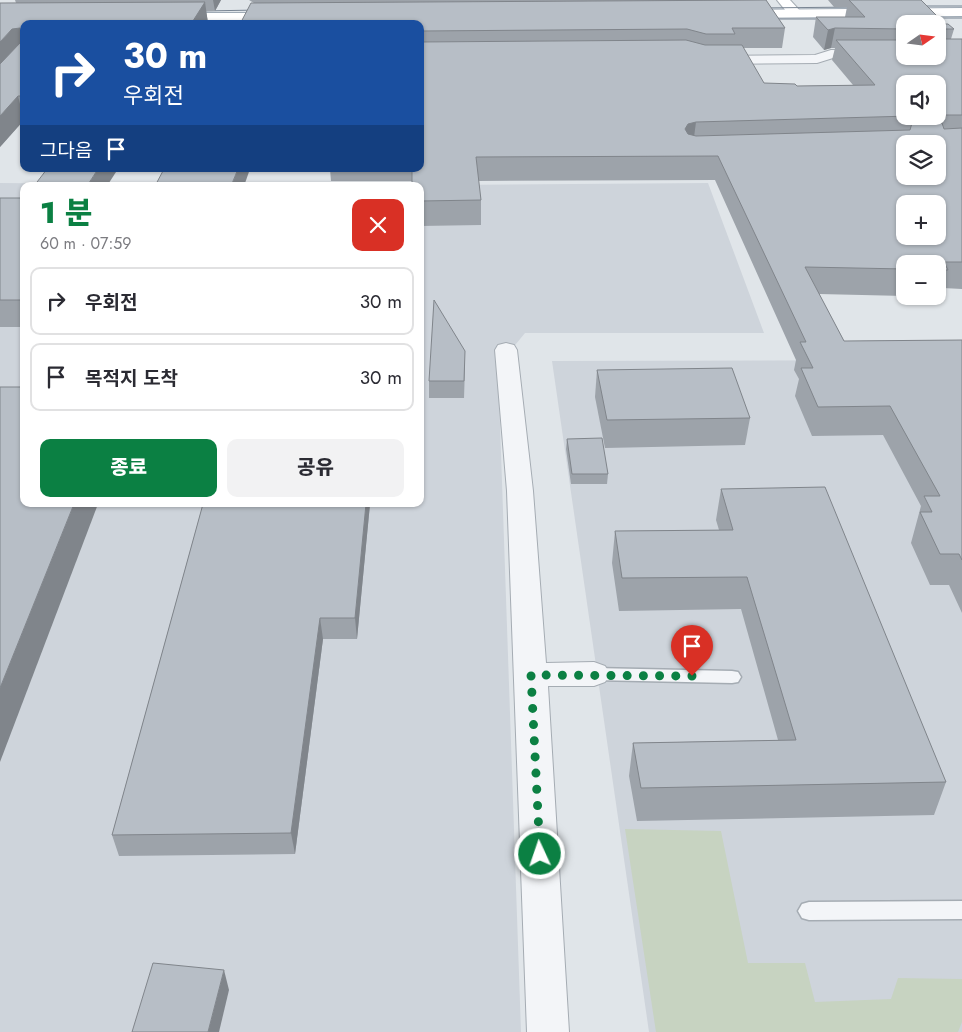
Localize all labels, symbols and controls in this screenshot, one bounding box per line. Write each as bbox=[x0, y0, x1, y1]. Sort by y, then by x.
north arrow bbox=[896, 15, 946, 65]
map controls bbox=[896, 15, 946, 305]
text: 30 m bbox=[123, 31, 207, 81]
icon: right bbox=[40, 40, 105, 105]
button: sound bbox=[896, 75, 946, 125]
text: 우회전 bbox=[123, 79, 184, 111]
icon: arrive bbox=[102, 135, 130, 163]
button: layers bbox=[896, 135, 946, 185]
text: 그다음 bbox=[40, 137, 92, 164]
text: 1 분 bbox=[40, 191, 92, 234]
button: + bbox=[896, 195, 946, 245]
button: close bbox=[352, 199, 404, 251]
text: 60 m · 07:59 bbox=[40, 232, 132, 255]
button: − bbox=[896, 255, 946, 305]
icon: right bbox=[42, 287, 70, 315]
text: 30 m bbox=[360, 288, 402, 315]
text: 우회전 bbox=[85, 289, 137, 316]
icon: arrive bbox=[42, 363, 70, 391]
text: 30 m bbox=[360, 364, 402, 391]
text: 목적지 도착 bbox=[85, 365, 178, 392]
button: 종료 bbox=[40, 439, 217, 497]
button: 공유 bbox=[227, 439, 404, 497]
pin bbox=[671, 625, 713, 676]
icon: arrive bbox=[678, 632, 706, 660]
position arrow bbox=[513, 827, 565, 879]

